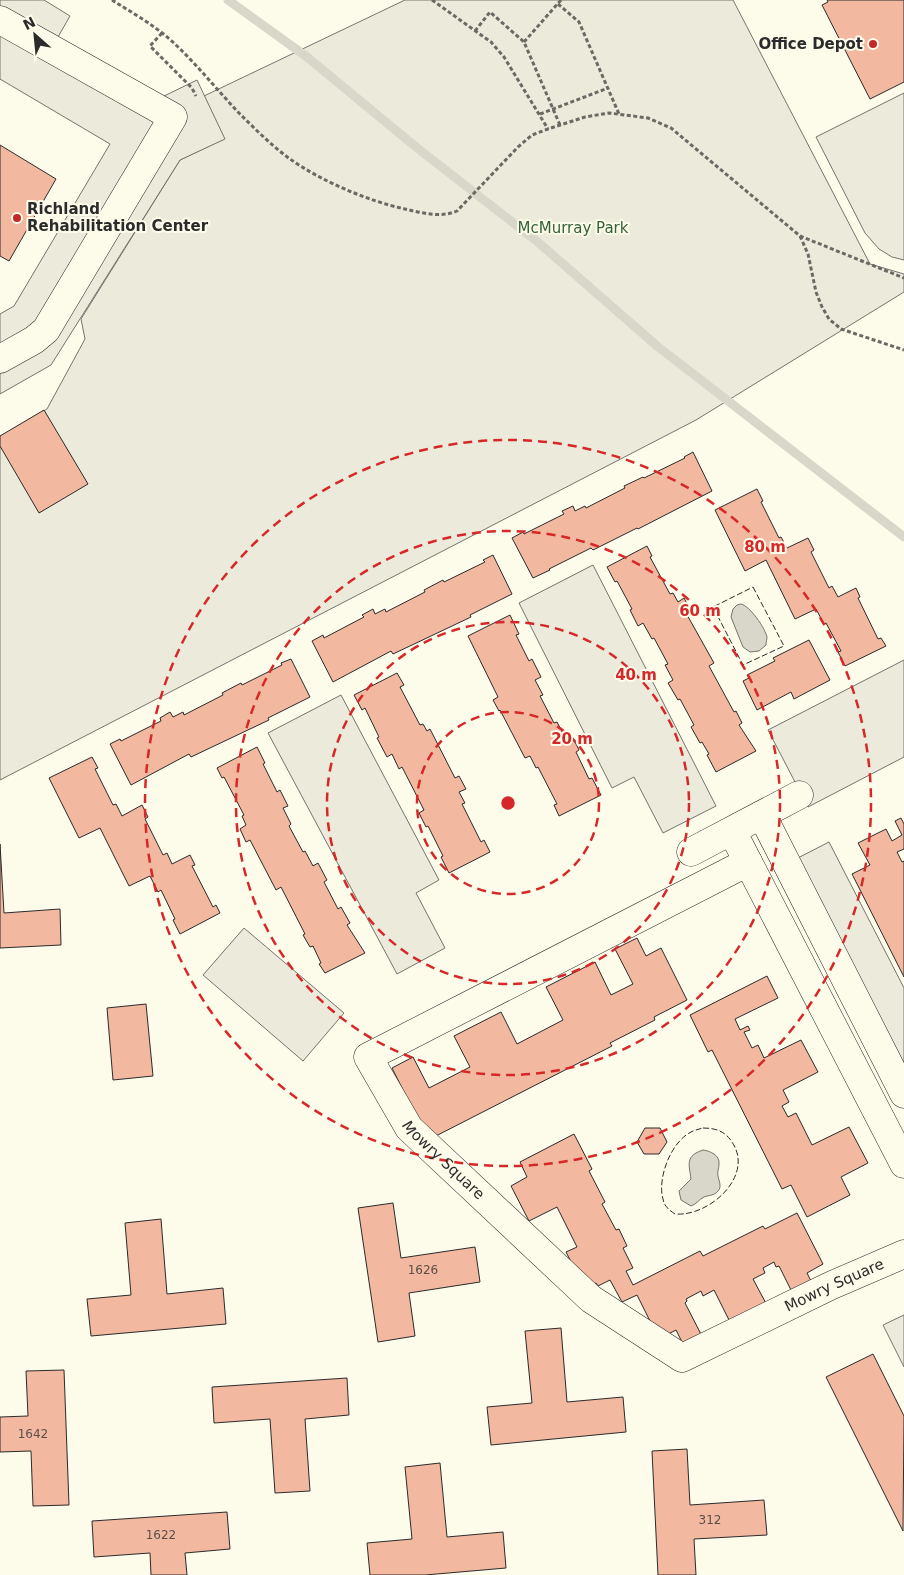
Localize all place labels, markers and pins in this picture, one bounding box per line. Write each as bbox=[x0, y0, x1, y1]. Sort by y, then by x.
place label: Office Depot bbox=[758, 35, 863, 53]
marker: Office Depot bbox=[867, 38, 879, 50]
place label: Richland Rehabilitation Center bbox=[27, 200, 209, 235]
marker: Richland Rehabilitation Center bbox=[11, 212, 23, 224]
centre of rings bbox=[499, 794, 517, 812]

